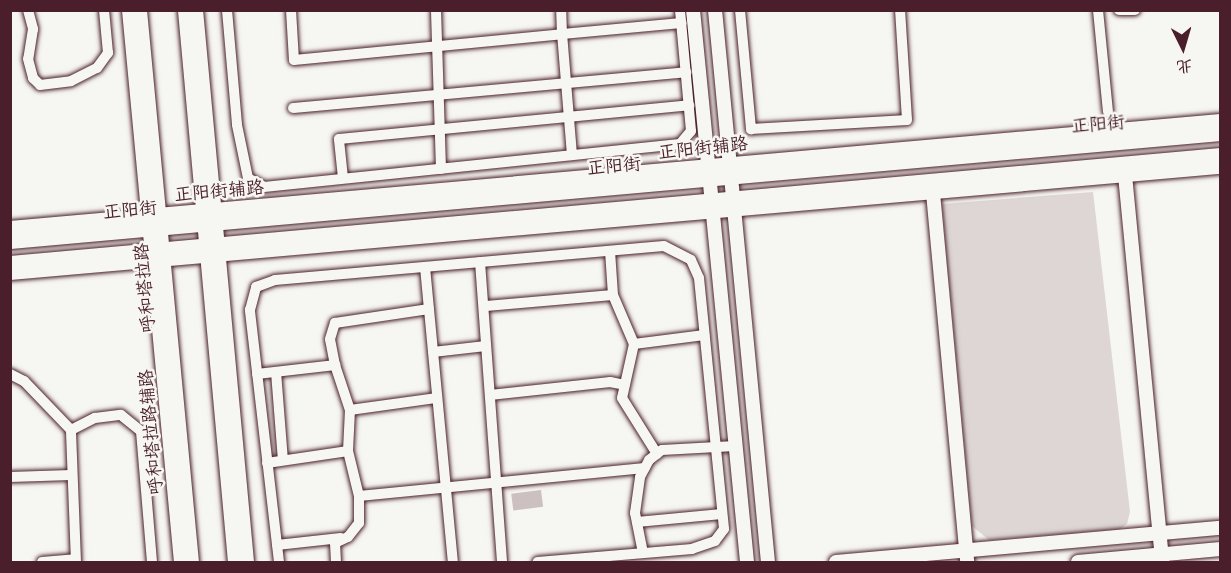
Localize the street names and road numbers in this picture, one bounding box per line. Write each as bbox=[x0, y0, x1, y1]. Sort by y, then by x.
street label: 正阳街 bbox=[1070, 111, 1126, 137]
street label: 正阳街辅路 bbox=[657, 133, 749, 163]
street label: 正阳街 bbox=[586, 153, 642, 179]
street label: 正阳街辅路 bbox=[173, 176, 265, 206]
street label: 正阳街 bbox=[102, 197, 158, 223]
street label: 呼和塔拉路 bbox=[130, 242, 160, 334]
street label: 呼和塔拉路辅路 bbox=[135, 368, 167, 496]

